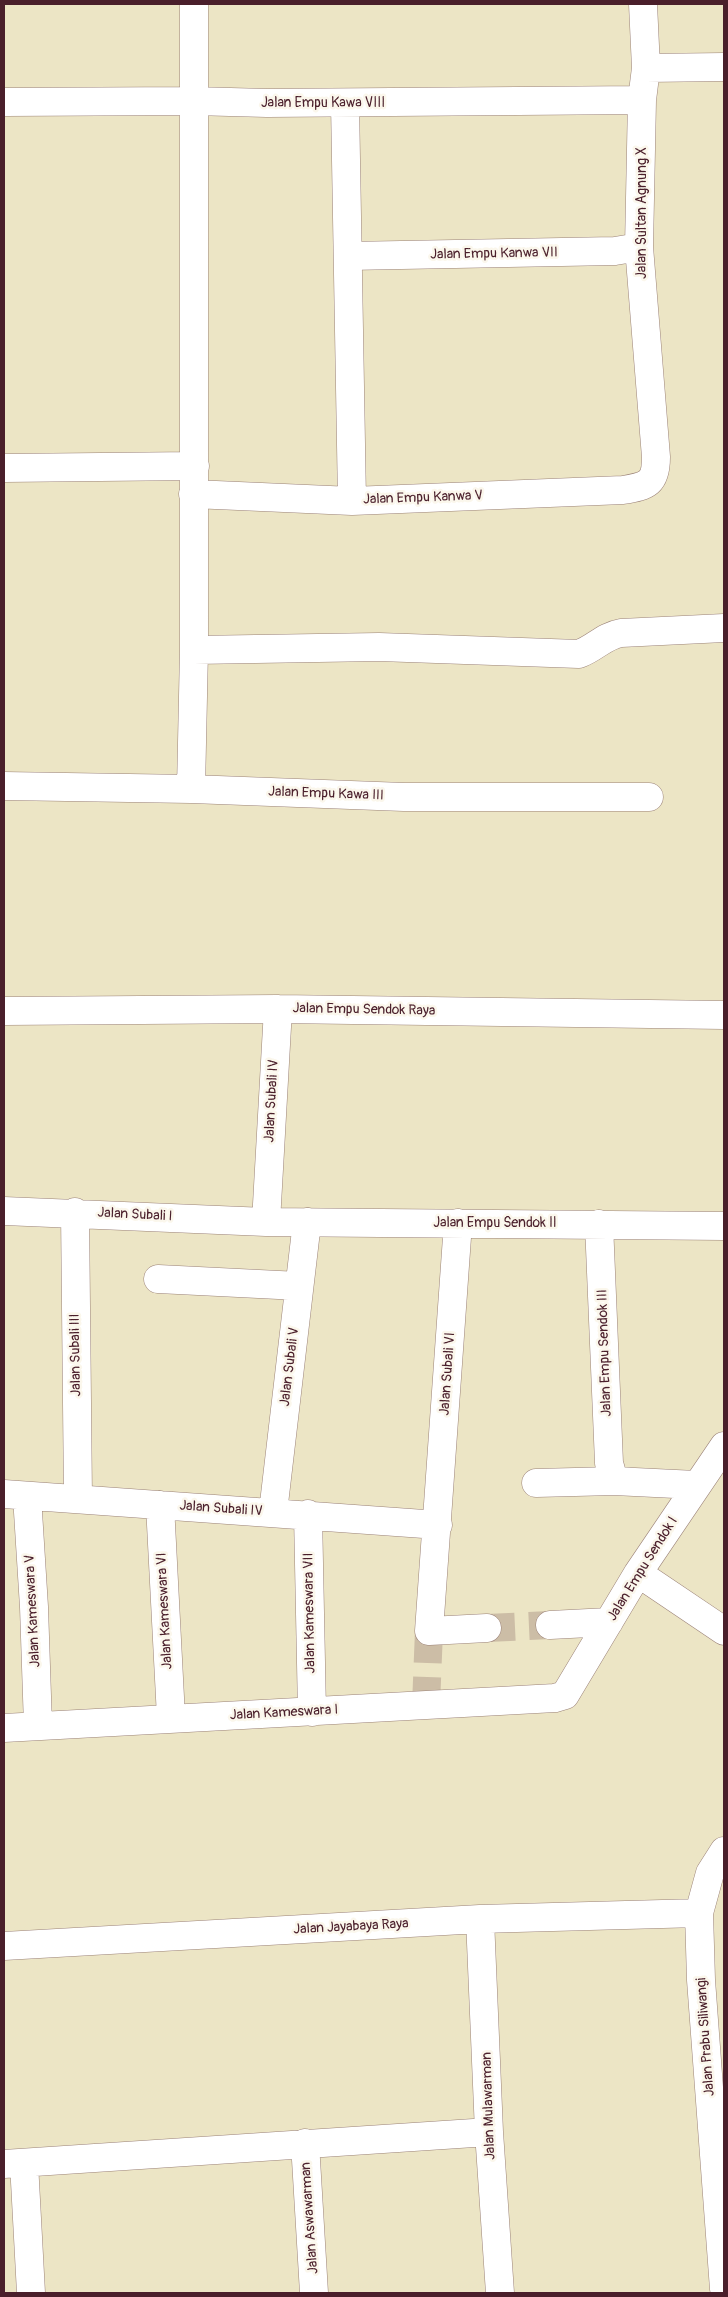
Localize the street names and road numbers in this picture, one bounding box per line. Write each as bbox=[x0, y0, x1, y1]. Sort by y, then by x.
street label: Jalan Empu Kawa VIII bbox=[261, 95, 385, 111]
street label: Jalan Sultan Agnung X bbox=[634, 147, 650, 279]
street label: Jalan Empu Kanwa VII bbox=[430, 244, 558, 264]
street label: Jalan Empu Kanwa V bbox=[363, 488, 483, 508]
street label: Jalan Empu Kawa III bbox=[268, 784, 384, 804]
street label: Jalan Empu Sendok Raya bbox=[292, 1000, 436, 1020]
street label: Jalan Subali IV bbox=[261, 1059, 283, 1143]
street label: Jalan Subali I bbox=[97, 1205, 173, 1225]
street label: Jalan Empu Sendok II bbox=[433, 1215, 557, 1231]
street label: Jalan Empu Sendok III bbox=[594, 1289, 616, 1417]
street label: Jalan Subali III bbox=[67, 1313, 85, 1397]
street label: Jalan Subali V bbox=[277, 1327, 303, 1407]
street label: Jalan Subali VI bbox=[437, 1332, 459, 1416]
street label: Jalan Subali IV bbox=[179, 1498, 263, 1520]
street label: Jalan Empu Sendok I bbox=[604, 1514, 682, 1624]
street label: Jalan Kameswara VI bbox=[154, 1552, 176, 1670]
street label: Jalan Kameswara VII bbox=[301, 1552, 319, 1674]
street label: Jalan Kameswara V bbox=[22, 1554, 44, 1668]
street label: Jalan Kameswara I bbox=[229, 1702, 339, 1724]
street label: Jalan Jayabaya Raya bbox=[293, 1916, 409, 1938]
street label: Jalan Prabu Siliwangi bbox=[693, 1977, 719, 2097]
street label: Jalan Mulawarman bbox=[479, 2052, 499, 2160]
street label: Jalan Aswawarman bbox=[298, 2161, 322, 2275]

